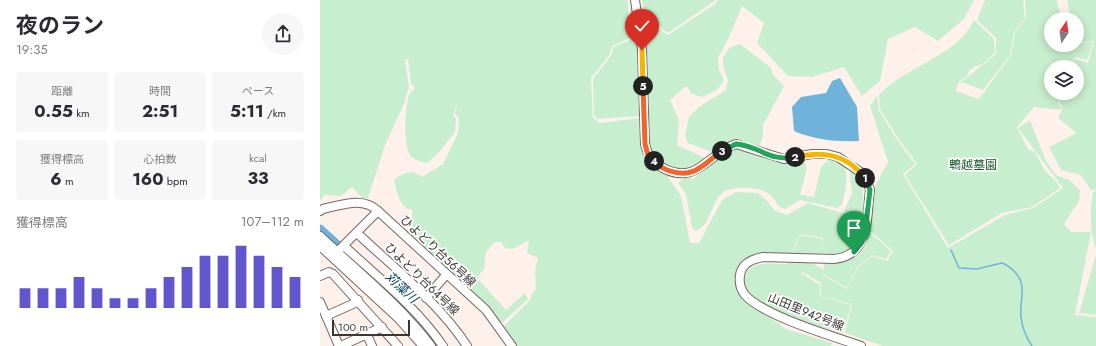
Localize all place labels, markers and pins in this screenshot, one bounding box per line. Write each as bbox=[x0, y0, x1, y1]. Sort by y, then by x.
pin bbox=[625, 9, 659, 50]
pin: 5 bbox=[633, 76, 653, 96]
pin: 3 bbox=[712, 141, 732, 161]
pin: 2 bbox=[785, 147, 805, 167]
pin: 4 bbox=[644, 151, 664, 171]
pin: 1 bbox=[855, 168, 875, 188]
pin bbox=[837, 211, 871, 252]

